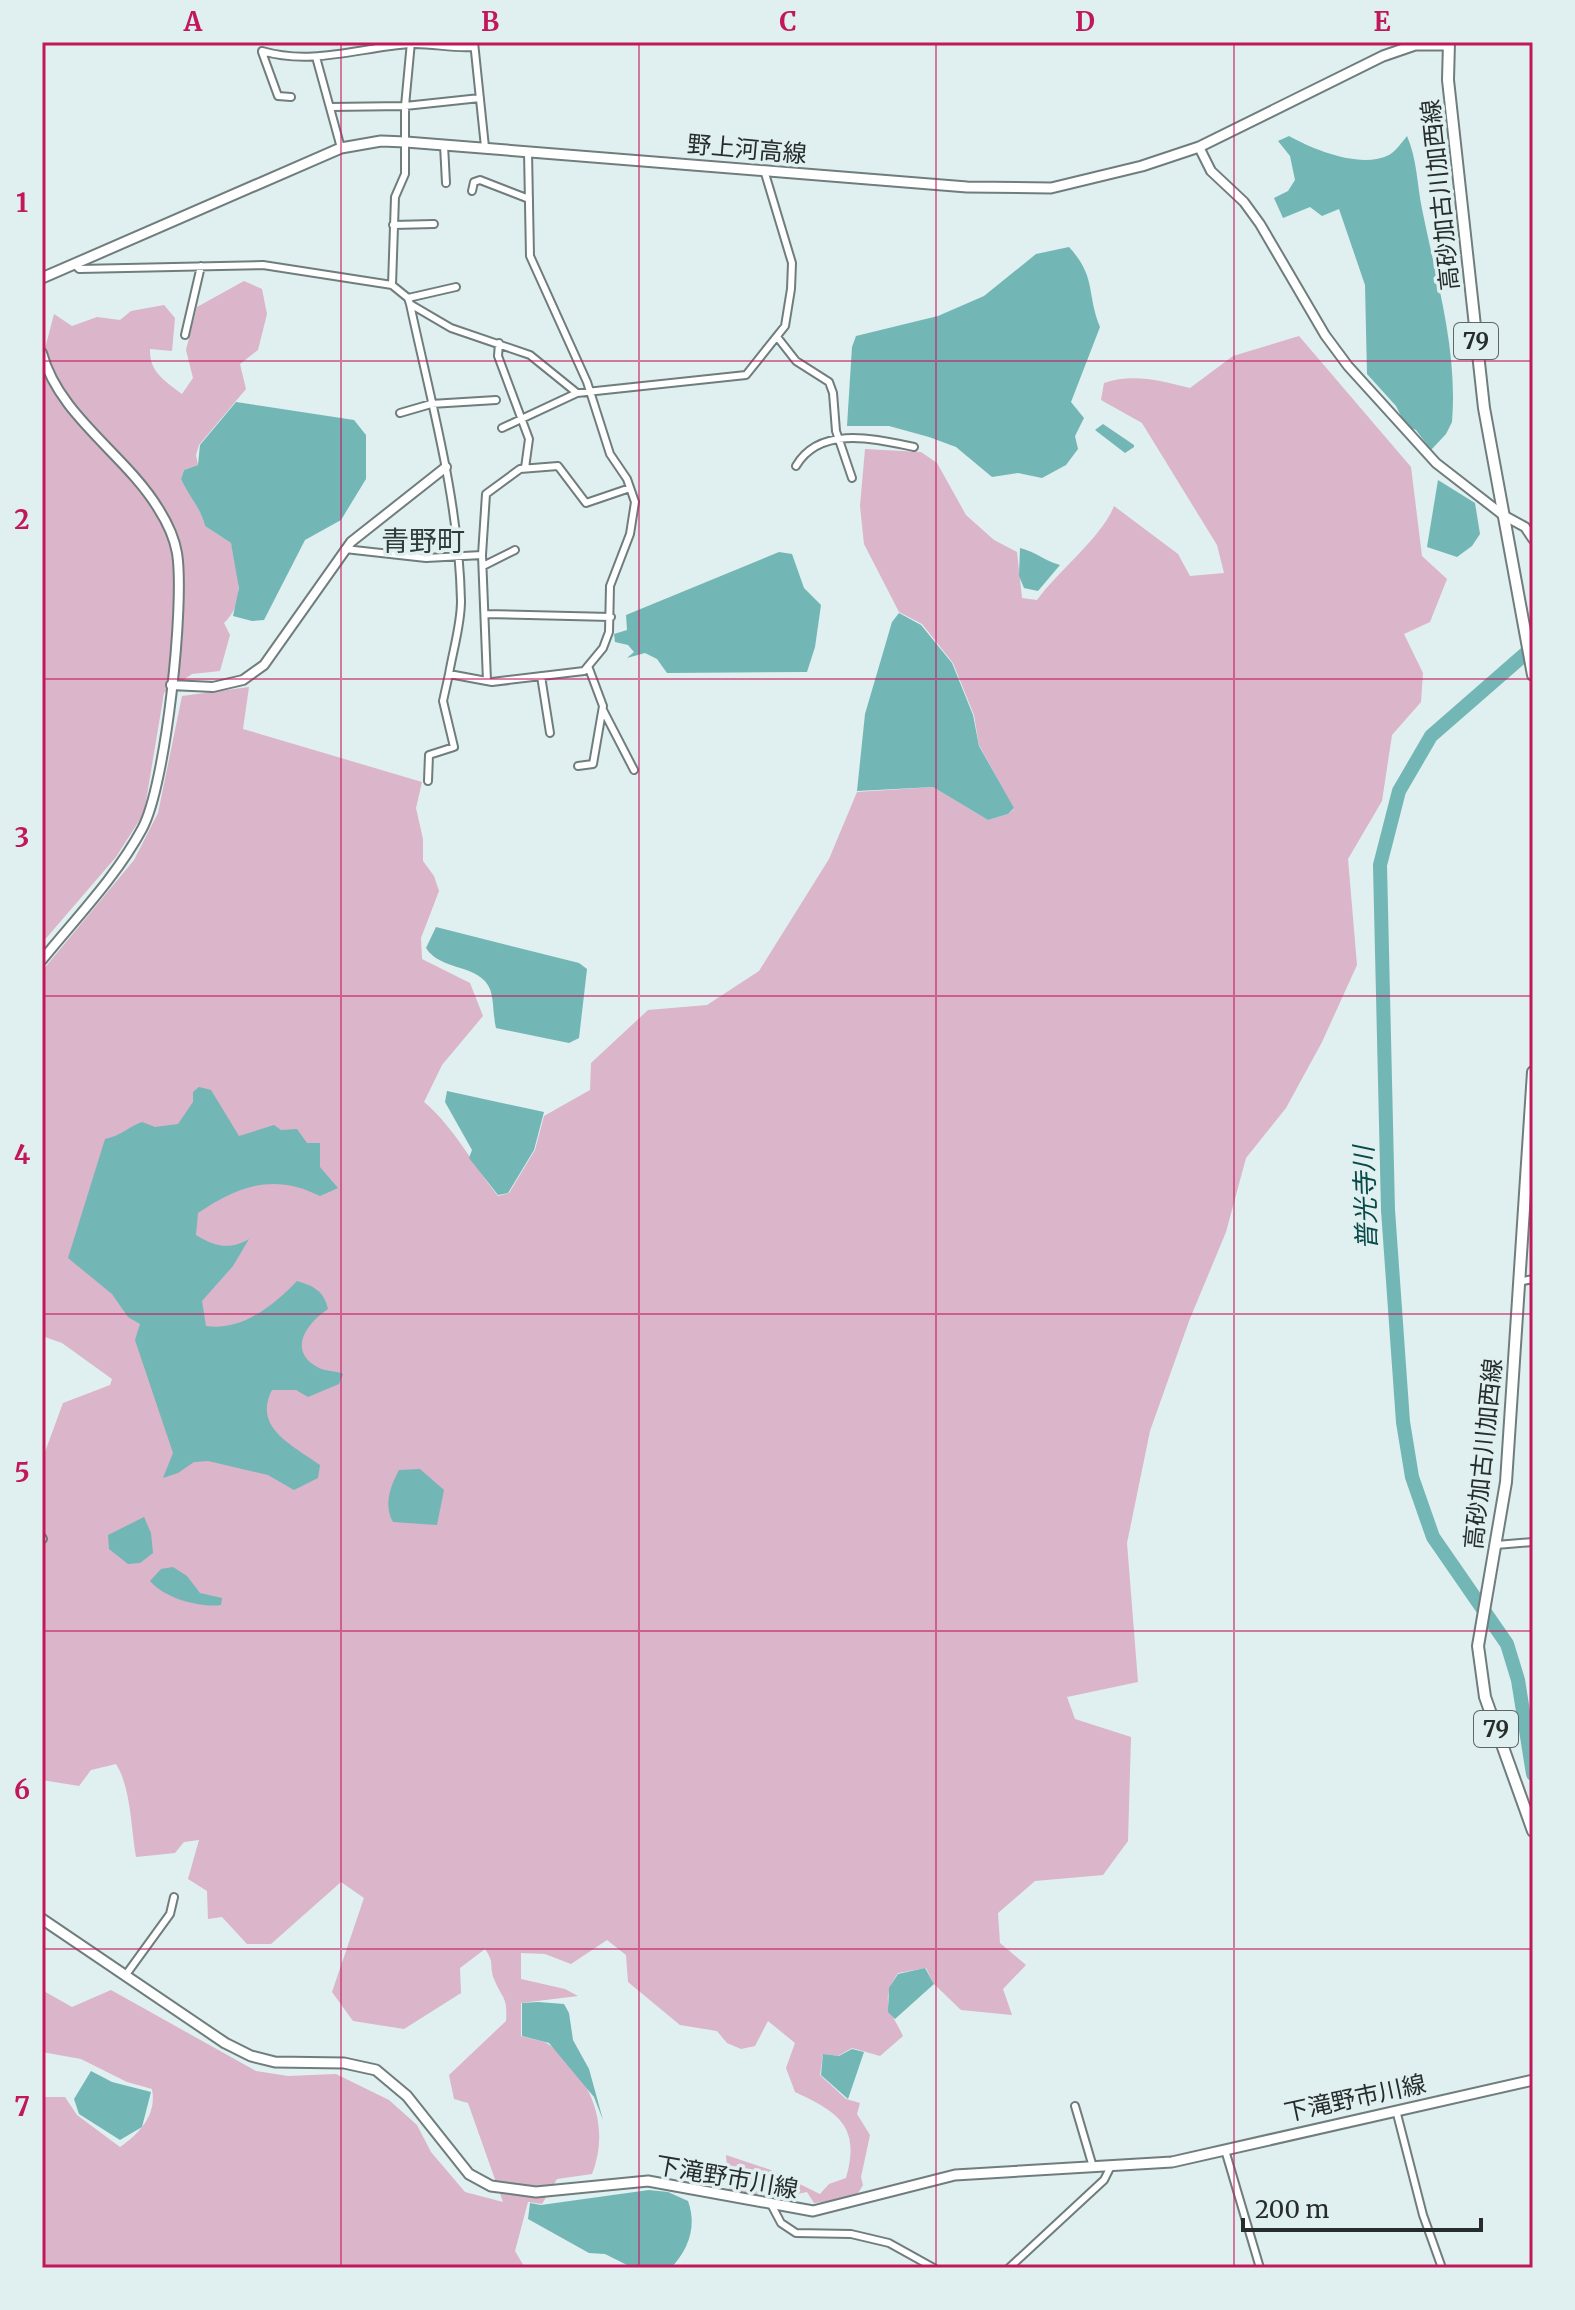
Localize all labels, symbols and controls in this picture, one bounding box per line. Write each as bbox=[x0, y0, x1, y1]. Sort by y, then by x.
text: A bbox=[183, 5, 203, 38]
text: B bbox=[481, 5, 499, 38]
text: C bbox=[779, 5, 797, 38]
text: D bbox=[1075, 5, 1095, 38]
text: E bbox=[1374, 5, 1391, 38]
street label: 高砂加古川加西線 bbox=[1415, 98, 1465, 292]
street label: 野上河高線 bbox=[686, 128, 808, 170]
text: 1 bbox=[16, 186, 28, 219]
road number: 79 bbox=[1454, 323, 1498, 359]
text: 2 bbox=[14, 503, 30, 536]
district label: 青野町 bbox=[381, 523, 465, 559]
text: 3 bbox=[15, 821, 29, 854]
text: 4 bbox=[14, 1138, 31, 1171]
water label: 普光寺川 bbox=[1347, 1142, 1383, 1251]
street label: 高砂加古川加西線 bbox=[1458, 1357, 1508, 1551]
text: 5 bbox=[14, 1456, 30, 1489]
road number: 79 bbox=[1474, 1711, 1518, 1747]
text: 6 bbox=[14, 1773, 30, 1806]
street label: 下滝野市川線 bbox=[1281, 2068, 1429, 2128]
text: 7 bbox=[14, 2090, 30, 2123]
street label: 下滝野市川線 bbox=[653, 2149, 801, 2205]
scale bar bbox=[1243, 2182, 1481, 2232]
text: 200 m bbox=[1255, 2194, 1330, 2225]

